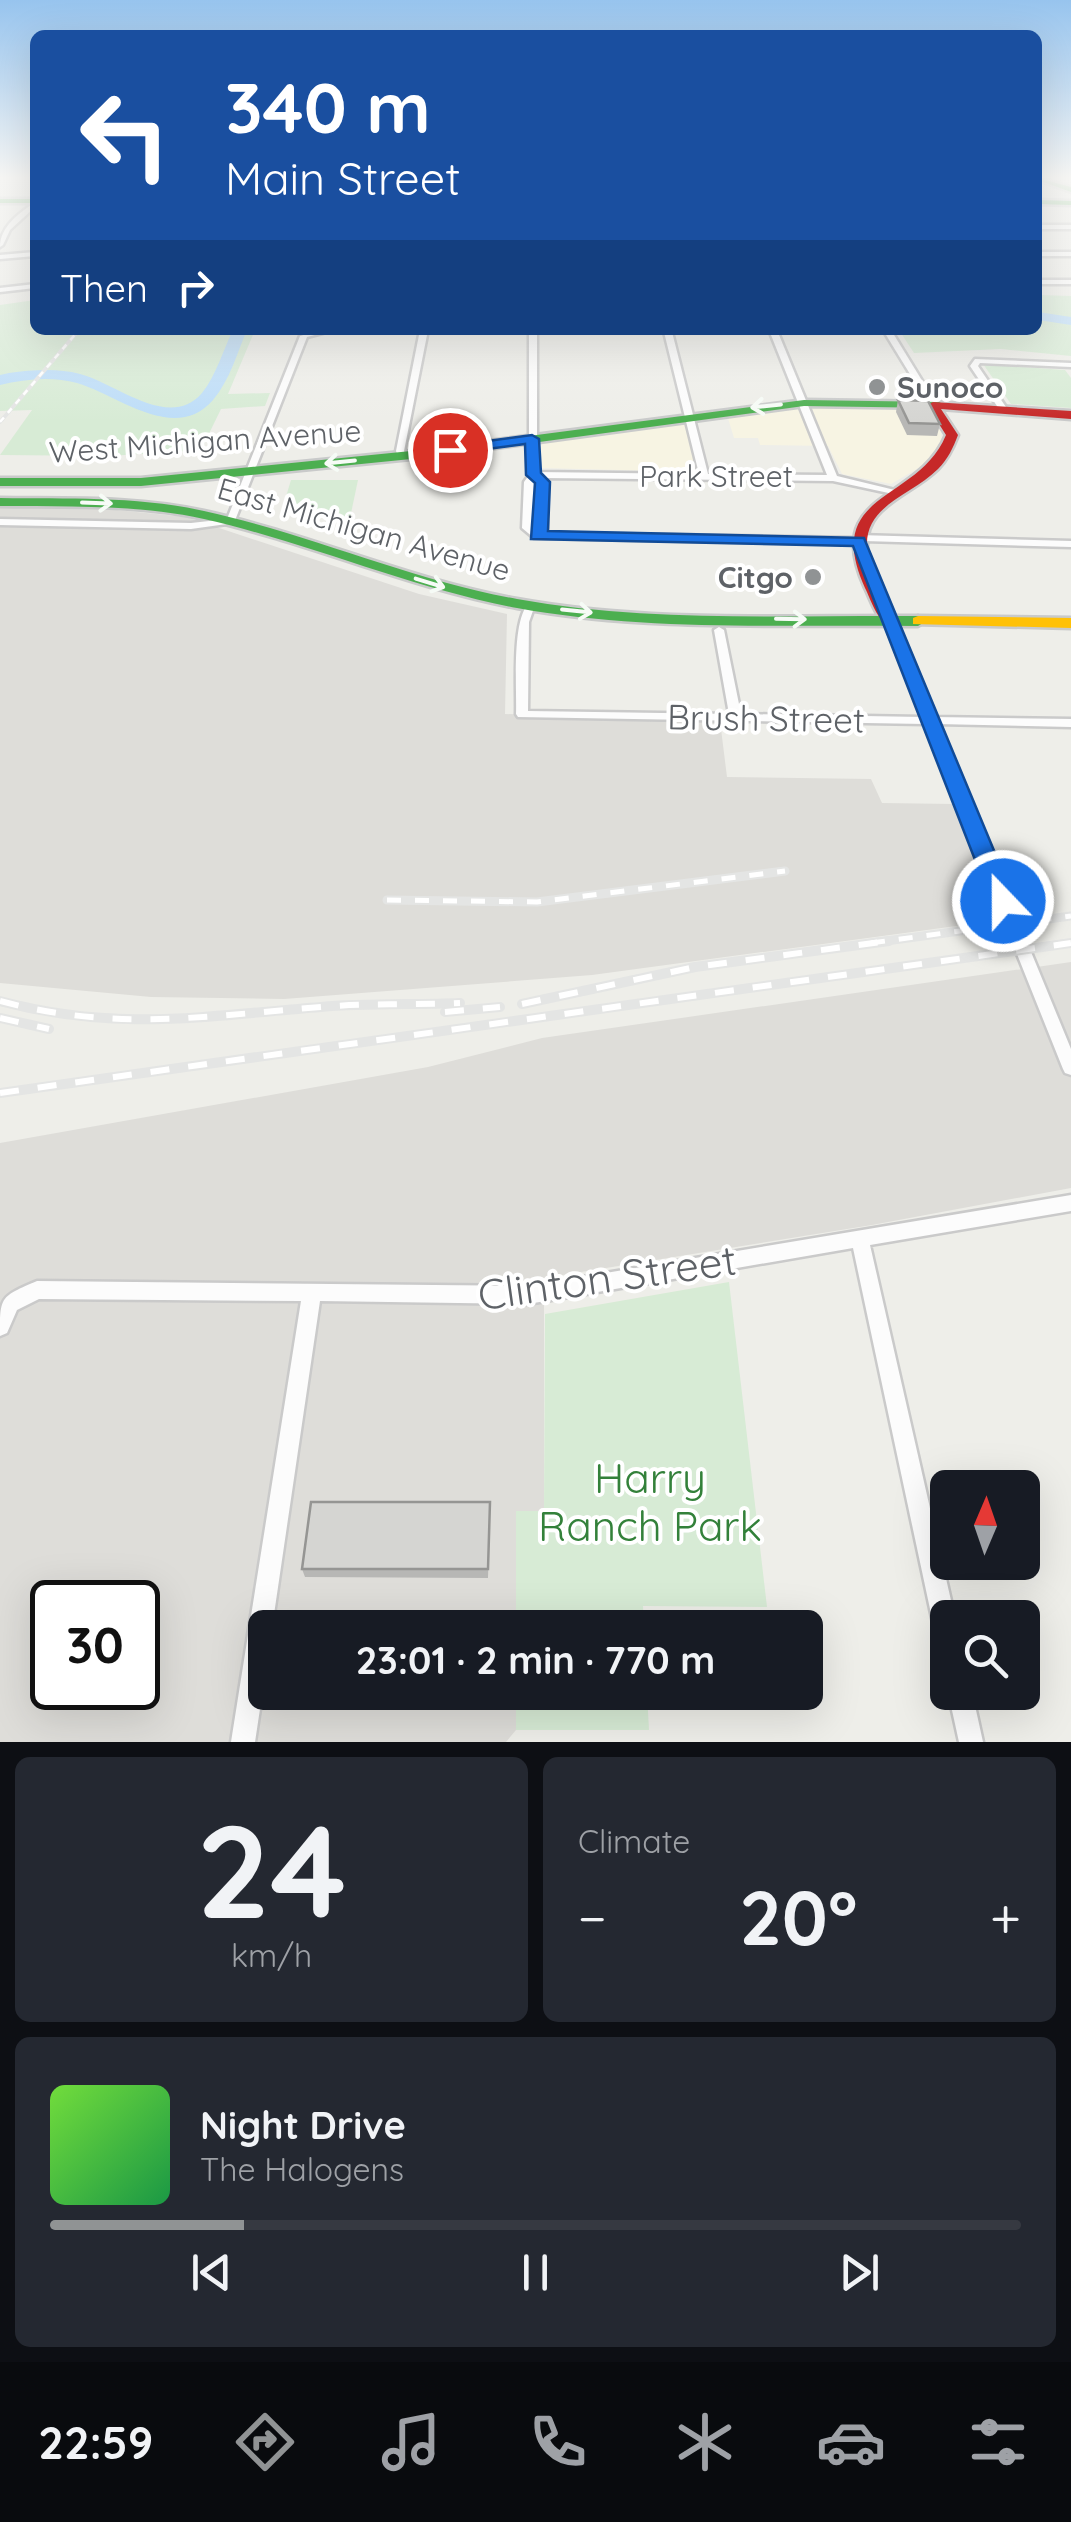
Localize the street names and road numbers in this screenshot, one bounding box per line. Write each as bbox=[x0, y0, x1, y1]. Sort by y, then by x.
street label: West Michigan Avenue bbox=[48, 411, 362, 471]
street label: Park Street bbox=[639, 457, 793, 495]
street label: East Michigan Avenue bbox=[213, 469, 515, 589]
street label: Brush Street bbox=[667, 694, 865, 742]
street label: Clinton Street bbox=[474, 1233, 740, 1321]

